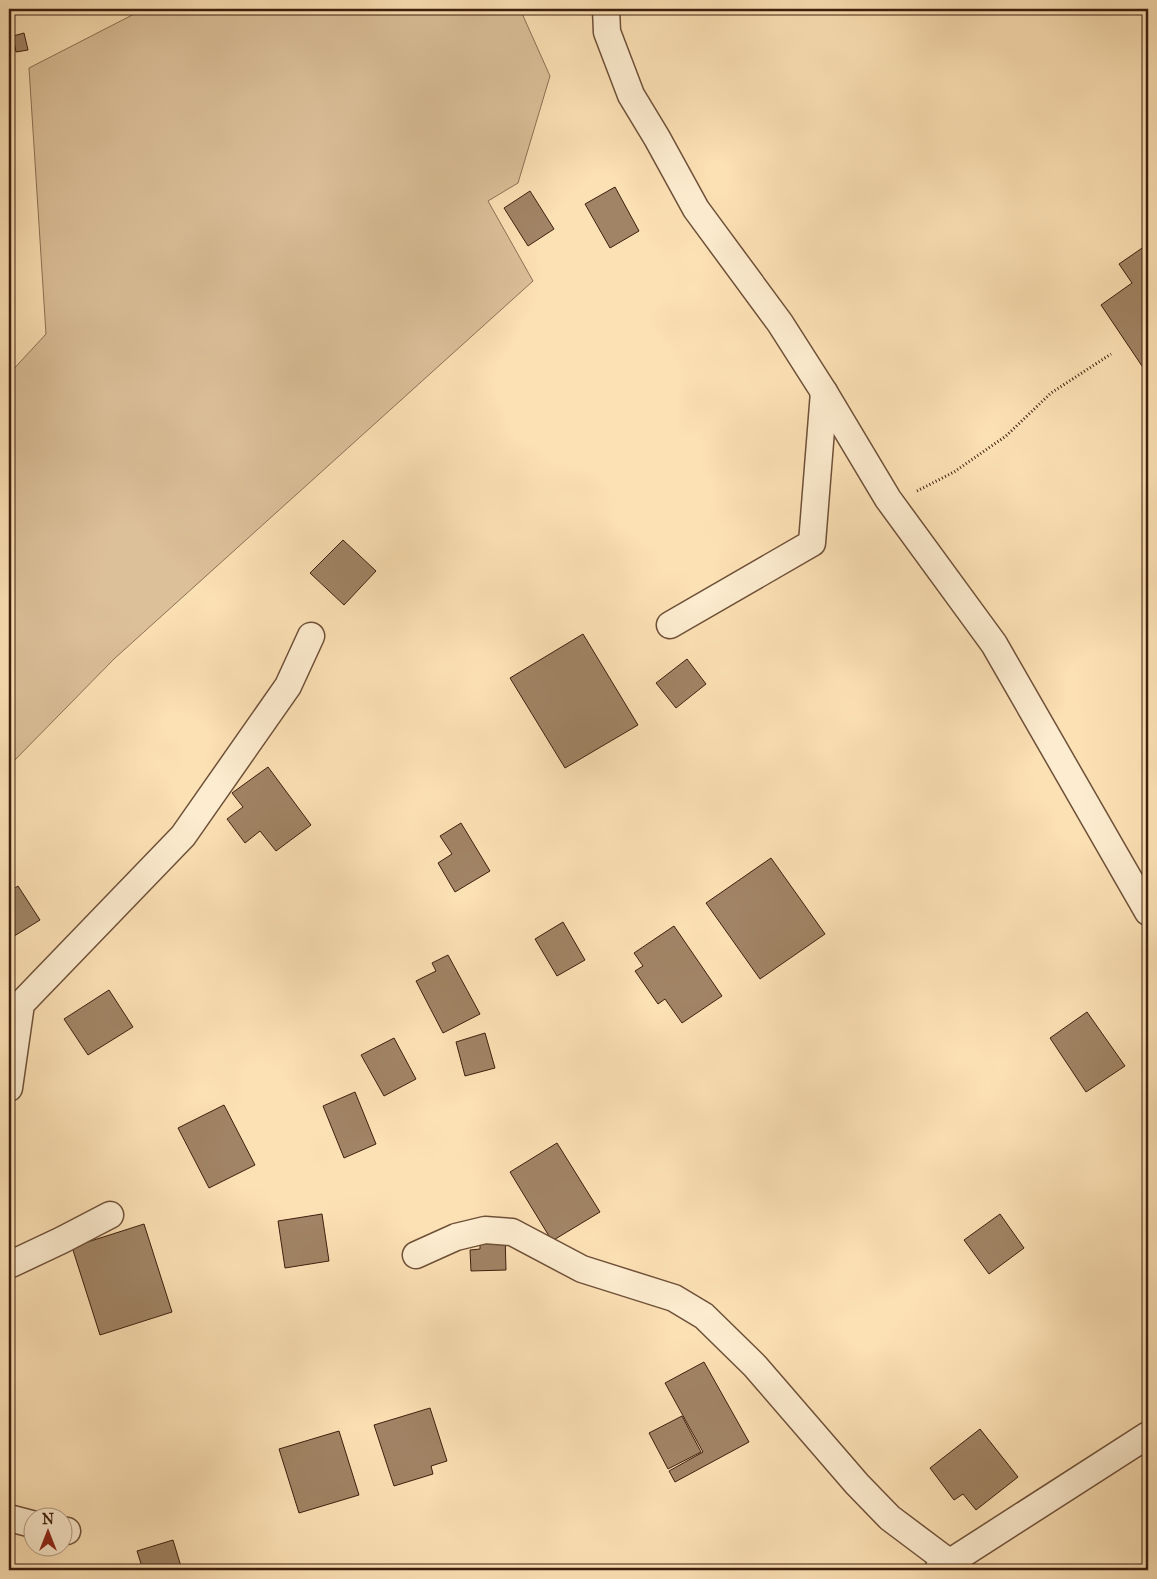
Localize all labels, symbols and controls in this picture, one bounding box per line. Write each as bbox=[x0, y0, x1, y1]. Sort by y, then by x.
north arrow bbox=[22, 1506, 72, 1556]
text: N bbox=[42, 1511, 54, 1528]

